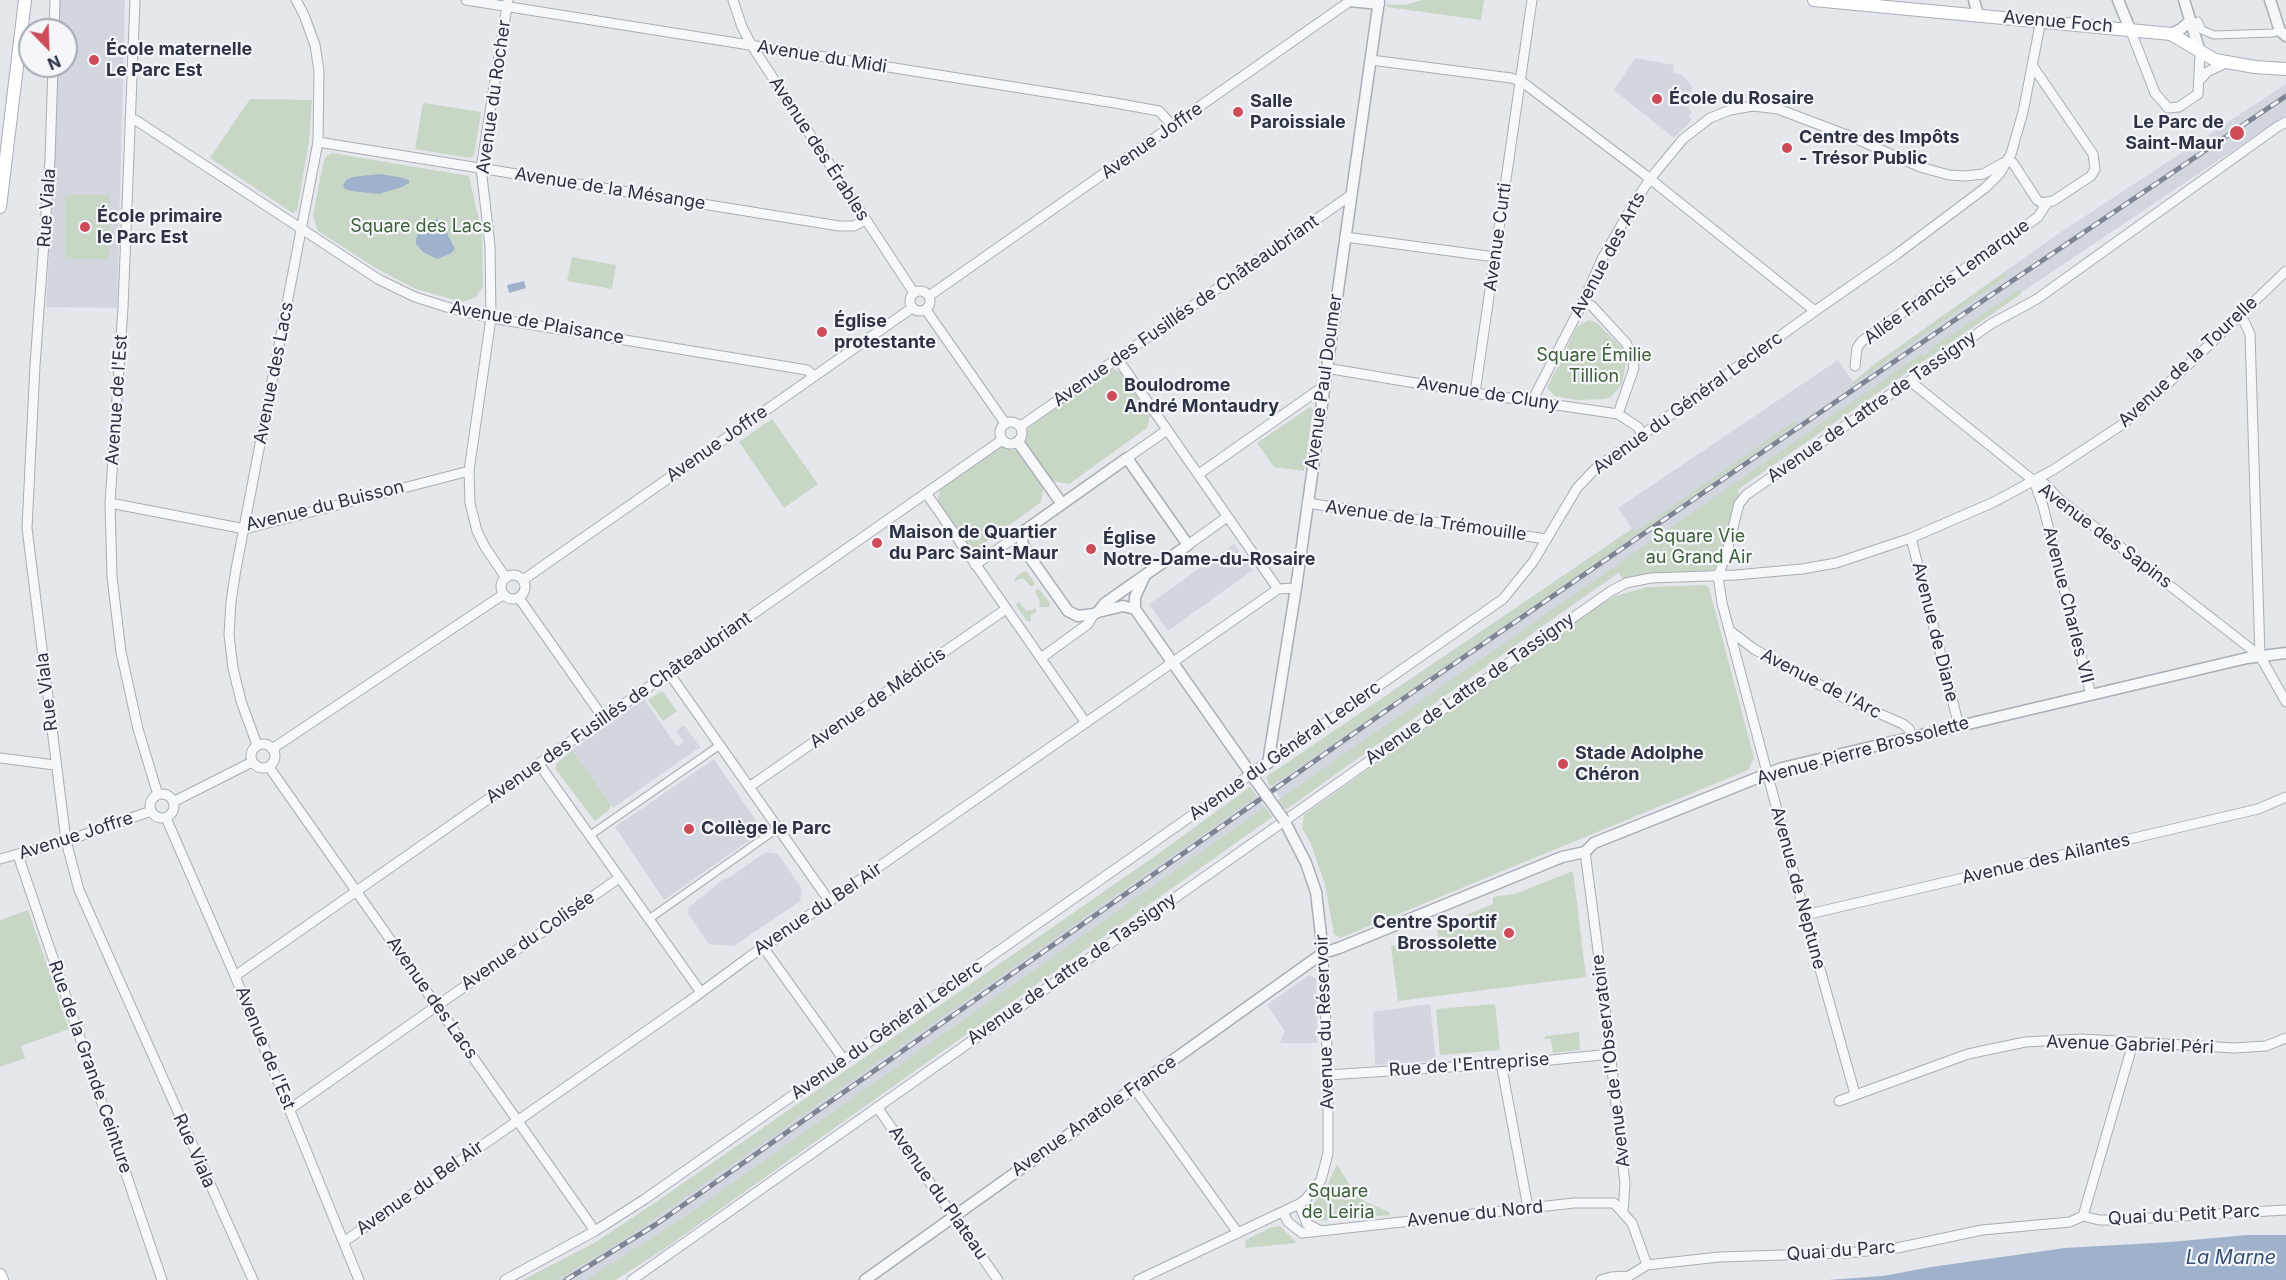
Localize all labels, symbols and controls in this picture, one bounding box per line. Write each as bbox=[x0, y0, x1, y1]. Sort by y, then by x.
street label: Avenue Foch bbox=[2002, 6, 2114, 38]
north arrow bbox=[18, 18, 78, 78]
street label: Avenue du Rocher bbox=[472, 19, 516, 175]
street label: Avenue du Midi bbox=[756, 36, 888, 78]
place label: École maternelle Le Parc Est bbox=[106, 39, 252, 82]
text: N bbox=[45, 51, 64, 74]
marker: École maternelle Le Parc Est bbox=[87, 53, 101, 67]
street label: Avenue des Érables bbox=[764, 73, 874, 225]
place label: École du Rosaire bbox=[1669, 88, 1814, 110]
place label: Salle Paroissiale bbox=[1250, 91, 1346, 134]
marker: École du Rosaire bbox=[1650, 92, 1664, 106]
street label: Avenue Joffre bbox=[1097, 98, 1207, 184]
marker: Salle Paroissiale bbox=[1231, 105, 1245, 119]
place label: Le Parc de Saint-Maur bbox=[2125, 112, 2224, 154]
marker: Le Parc de Saint-Maur bbox=[2228, 124, 2246, 142]
place label: Centre des Impôts - Trésor Public bbox=[1799, 127, 1960, 170]
marker: Centre des Impôts - Trésor Public bbox=[1780, 141, 1794, 155]
street label: Avenue de la Mésange bbox=[513, 163, 707, 215]
street label: Rue Viala bbox=[33, 168, 61, 248]
street label: Avenue Curti bbox=[1480, 181, 1516, 293]
street label: Avenue des Arts bbox=[1566, 189, 1650, 321]
place label: École primaire le Parc Est bbox=[97, 206, 222, 248]
street label: Avenue des Fusillés de Châteaubriant bbox=[1049, 211, 1323, 411]
street label: Allée Francis Lemarque bbox=[1860, 215, 2034, 349]
park label: Square des Lacs bbox=[350, 216, 492, 238]
marker: École primaire le Parc Est bbox=[78, 220, 92, 234]
street label: Avenue de la Tourelle bbox=[2114, 292, 2262, 432]
street label: Avenue Paul Doumer bbox=[1301, 293, 1347, 471]
street label: Avenue de Plaisance bbox=[448, 297, 626, 349]
street label: Avenue des Lacs bbox=[250, 300, 298, 446]
place label: Église protestante bbox=[834, 311, 936, 354]
marker: Église protestante bbox=[815, 325, 829, 339]
street label: Avenue de Lattre de Tassigny bbox=[1763, 326, 1981, 488]
street label: Avenue du Général Leclerc bbox=[1589, 327, 1787, 479]
street label: Avenue de l'Est bbox=[102, 334, 132, 466]
park label: Square Émilie Tillion bbox=[1536, 345, 1652, 388]
street label: Avenue de Cluny bbox=[1415, 372, 1561, 416]
place label: Boulodrome André Montaudry bbox=[1124, 375, 1279, 418]
marker: Boulodrome André Montaudry bbox=[1105, 389, 1119, 403]
street label: Avenue Joffre bbox=[662, 401, 772, 487]
street label: Avenue du Buisson bbox=[244, 476, 406, 536]
street label: Avenue des Sapins bbox=[2034, 479, 2176, 593]
street label: Avenue de la Trémouille bbox=[1324, 496, 1528, 546]
place label: Maison de Quartier du Parc Saint-Maur bbox=[889, 522, 1058, 564]
street label: Avenue Charles VII bbox=[2038, 524, 2098, 686]
park label: Square Vie au Grand Air bbox=[1646, 526, 1752, 568]
place label: Église Notre-Dame-du-Rosaire bbox=[1103, 528, 1315, 570]
marker: Maison de Quartier du Parc Saint-Maur bbox=[870, 536, 884, 550]
marker: Église Notre-Dame-du-Rosaire bbox=[1084, 542, 1098, 556]
street label: Avenue de Diane bbox=[1907, 560, 1963, 704]
street label: Avenue des Fusillés de Châteaubriant bbox=[482, 608, 756, 808]
street label: Avenue de Lattre de Tassigny bbox=[1361, 608, 1579, 770]
street label: Avenue de Médicis bbox=[806, 643, 950, 753]
street label: Avenue de l'Arc bbox=[1757, 644, 1885, 724]
street label: Rue Viala bbox=[31, 651, 63, 733]
street label: Avenue du Général Leclerc bbox=[1185, 676, 1385, 826]
street label: Avenue Pierre Brossolette bbox=[1754, 712, 1972, 790]
place label: Stade Adolphe Chéron bbox=[1575, 743, 1704, 786]
marker: Stade Adolphe Chéron bbox=[1556, 757, 1570, 771]
street label: Avenue de Neptune bbox=[1766, 804, 1830, 972]
street label: Avenue Joffre bbox=[16, 807, 136, 865]
place label: Collège le Parc bbox=[701, 818, 831, 840]
marker: Collège le Parc bbox=[682, 822, 696, 836]
street label: Avenue des Ailantes bbox=[1960, 829, 2132, 889]
street label: Avenue du Bel Air bbox=[750, 858, 886, 960]
street label: Avenue du Colisée bbox=[457, 887, 599, 995]
street label: Avenue de Lattre de Tassigny bbox=[963, 888, 1181, 1050]
place label: Centre Sportif Brossolette bbox=[1373, 912, 1497, 954]
marker: Centre Sportif Brossolette bbox=[1502, 926, 1516, 940]
street label: Avenue des Lacs bbox=[382, 933, 482, 1063]
street label: Avenue du Réservoir bbox=[1311, 934, 1339, 1110]
street label: Avenue de l'Observatoire bbox=[1587, 953, 1635, 1169]
street label: Avenue du Général Leclerc bbox=[787, 955, 987, 1105]
street label: Rue de la Grande Ceinture bbox=[43, 958, 137, 1176]
street label: Avenue de l'Est bbox=[230, 983, 300, 1113]
street label: Avenue Gabriel Péri bbox=[2046, 1031, 2214, 1059]
street label: Rue de l'Entreprise bbox=[1388, 1049, 1550, 1081]
street label: Avenue Anatole France bbox=[1007, 1051, 1181, 1181]
street label: Rue Viala bbox=[168, 1110, 220, 1192]
street label: Avenue du Plateau bbox=[884, 1122, 992, 1264]
street label: Avenue du Bel Air bbox=[352, 1136, 488, 1240]
park label: Square de Leiria bbox=[1301, 1181, 1375, 1224]
street label: Avenue du Nord bbox=[1406, 1196, 1544, 1232]
street label: Quai du Petit Parc bbox=[2107, 1200, 2261, 1230]
street label: Quai du Parc bbox=[1786, 1236, 1896, 1266]
water label: La Marne bbox=[2186, 1246, 2276, 1270]

